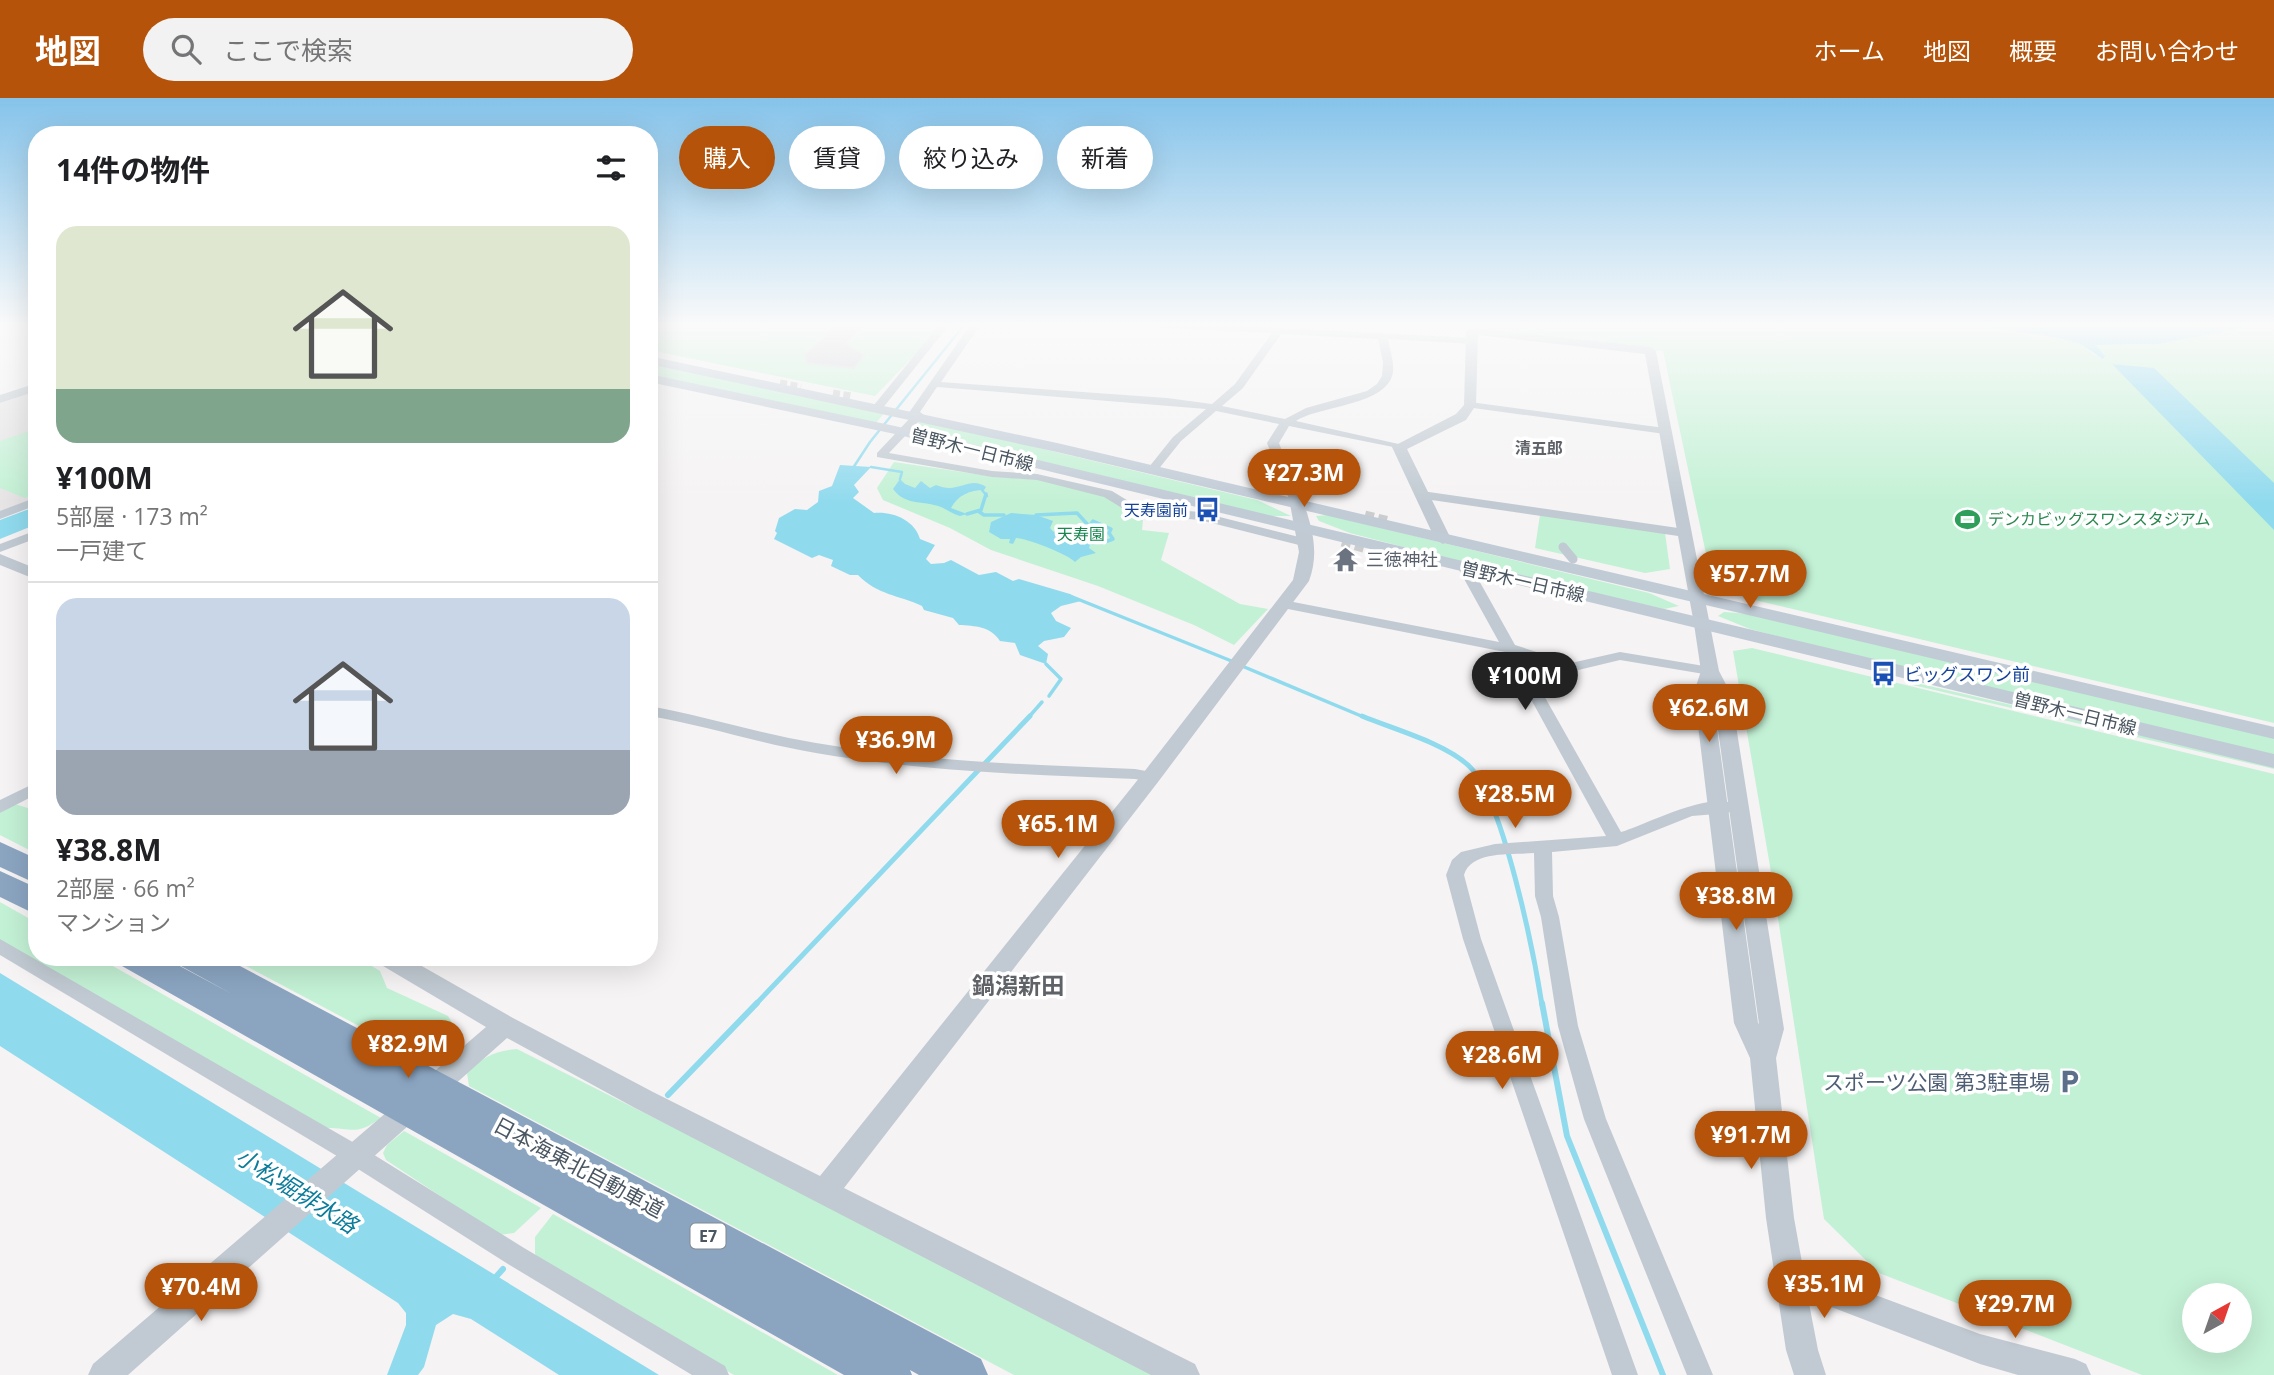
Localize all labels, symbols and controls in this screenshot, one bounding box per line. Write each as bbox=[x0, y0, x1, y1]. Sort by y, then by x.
search box bbox=[143, 18, 633, 81]
text: 地図 bbox=[35, 28, 101, 73]
icon: search bbox=[167, 30, 205, 68]
text: ここで検索 bbox=[223, 32, 353, 68]
text: ホーム bbox=[1814, 34, 1885, 67]
text: 地図 bbox=[1923, 34, 1971, 67]
text: 概要 bbox=[2009, 34, 2057, 67]
text: お問い合わせ bbox=[2095, 34, 2239, 67]
chip: 購入 bbox=[679, 126, 775, 189]
chip: 賃貸 bbox=[789, 126, 885, 189]
chip: 絞り込み bbox=[899, 126, 1043, 189]
chip: 新着 bbox=[1057, 126, 1153, 189]
text: 14件の物件 bbox=[56, 149, 210, 190]
icon: filters bbox=[592, 149, 630, 187]
icon: home bbox=[280, 271, 406, 397]
street label: 曽野木一日市線 bbox=[908, 422, 1036, 476]
district label: 清五郎 bbox=[1515, 437, 1563, 459]
pin: ¥27.3M bbox=[1247, 450, 1361, 509]
text: ¥27.3M bbox=[1264, 456, 1344, 488]
text: ¥100M bbox=[56, 457, 153, 498]
bus stop icon: 天寿園前 bbox=[1194, 496, 1222, 524]
place label: 天寿園前 bbox=[1124, 499, 1188, 521]
text: 5部屋 · 173 m² bbox=[56, 500, 208, 532]
sports icon: デンカビッグスワンスタジアム bbox=[1954, 505, 1982, 533]
place label: デンカビッグスワンスタジアム bbox=[1988, 508, 2211, 530]
park label: 天寿園 bbox=[1057, 523, 1105, 545]
text: 一戸建て bbox=[56, 534, 148, 566]
temple icon: 三徳神社 bbox=[1332, 545, 1360, 573]
place label: 三徳神社 bbox=[1366, 547, 1438, 571]
pin: ¥57.7M bbox=[1693, 550, 1807, 610]
street label: 曽野木一日市線 bbox=[1459, 555, 1587, 607]
text: ¥57.7M bbox=[1710, 557, 1790, 589]
icon: home bbox=[280, 643, 406, 769]
pin: ¥100M bbox=[1476, 652, 1574, 712]
text: ¥100M bbox=[1488, 659, 1562, 691]
bus stop icon: ビッグスワン前 bbox=[1870, 660, 1898, 688]
place label: ビッグスワン前 bbox=[1904, 662, 2030, 686]
pin: ¥62.6M bbox=[1652, 684, 1766, 744]
street label: 曽野木一日市線 bbox=[2011, 686, 2139, 740]
text: ¥62.6M bbox=[1669, 691, 1749, 723]
pin: ¥36.9M bbox=[839, 716, 953, 776]
text: ¥36.9M bbox=[856, 723, 936, 755]
pin: ¥28.5M bbox=[1458, 770, 1572, 830]
text: ¥28.5M bbox=[1475, 777, 1555, 809]
pin: ¥65.1M bbox=[1001, 800, 1115, 860]
text: ¥65.1M bbox=[1018, 807, 1098, 839]
text: ¥38.8M bbox=[56, 829, 161, 870]
text: 2部屋 · 66 m² bbox=[56, 872, 195, 904]
pin: ¥38.8M bbox=[1679, 872, 1793, 932]
text: ¥38.8M bbox=[1696, 879, 1776, 911]
text: マンション bbox=[56, 906, 171, 938]
district label: 鍋潟新田 bbox=[972, 969, 1064, 1001]
pin: ¥82.9M bbox=[351, 1020, 465, 1080]
text: ¥82.9M bbox=[368, 1027, 448, 1059]
pin: ¥28.6M bbox=[1445, 1032, 1559, 1091]
text: ¥28.6M bbox=[1462, 1038, 1542, 1070]
place label: スポーツ公園 第3駐車場 bbox=[1823, 1068, 2050, 1096]
parking icon: スポーツ公園 第3駐車場 bbox=[2056, 1068, 2084, 1096]
street label: 日本海東北自動車道 bbox=[489, 1110, 669, 1224]
pin: ¥91.7M bbox=[1694, 1112, 1808, 1171]
text: ¥91.7M bbox=[1711, 1118, 1791, 1150]
water label: 小松堀排水路 bbox=[230, 1140, 366, 1241]
road number: E7 bbox=[690, 1224, 726, 1248]
pin: ¥35.1M bbox=[1767, 1260, 1881, 1320]
pin: ¥70.4M bbox=[144, 1264, 258, 1323]
text: ¥35.1M bbox=[1784, 1267, 1864, 1299]
text: ¥70.4M bbox=[161, 1270, 241, 1302]
pin: ¥29.7M bbox=[1958, 1280, 2072, 1340]
north arrow bbox=[2182, 1283, 2252, 1353]
map controls bbox=[2182, 1283, 2252, 1353]
text: ¥29.7M bbox=[1975, 1287, 2055, 1319]

